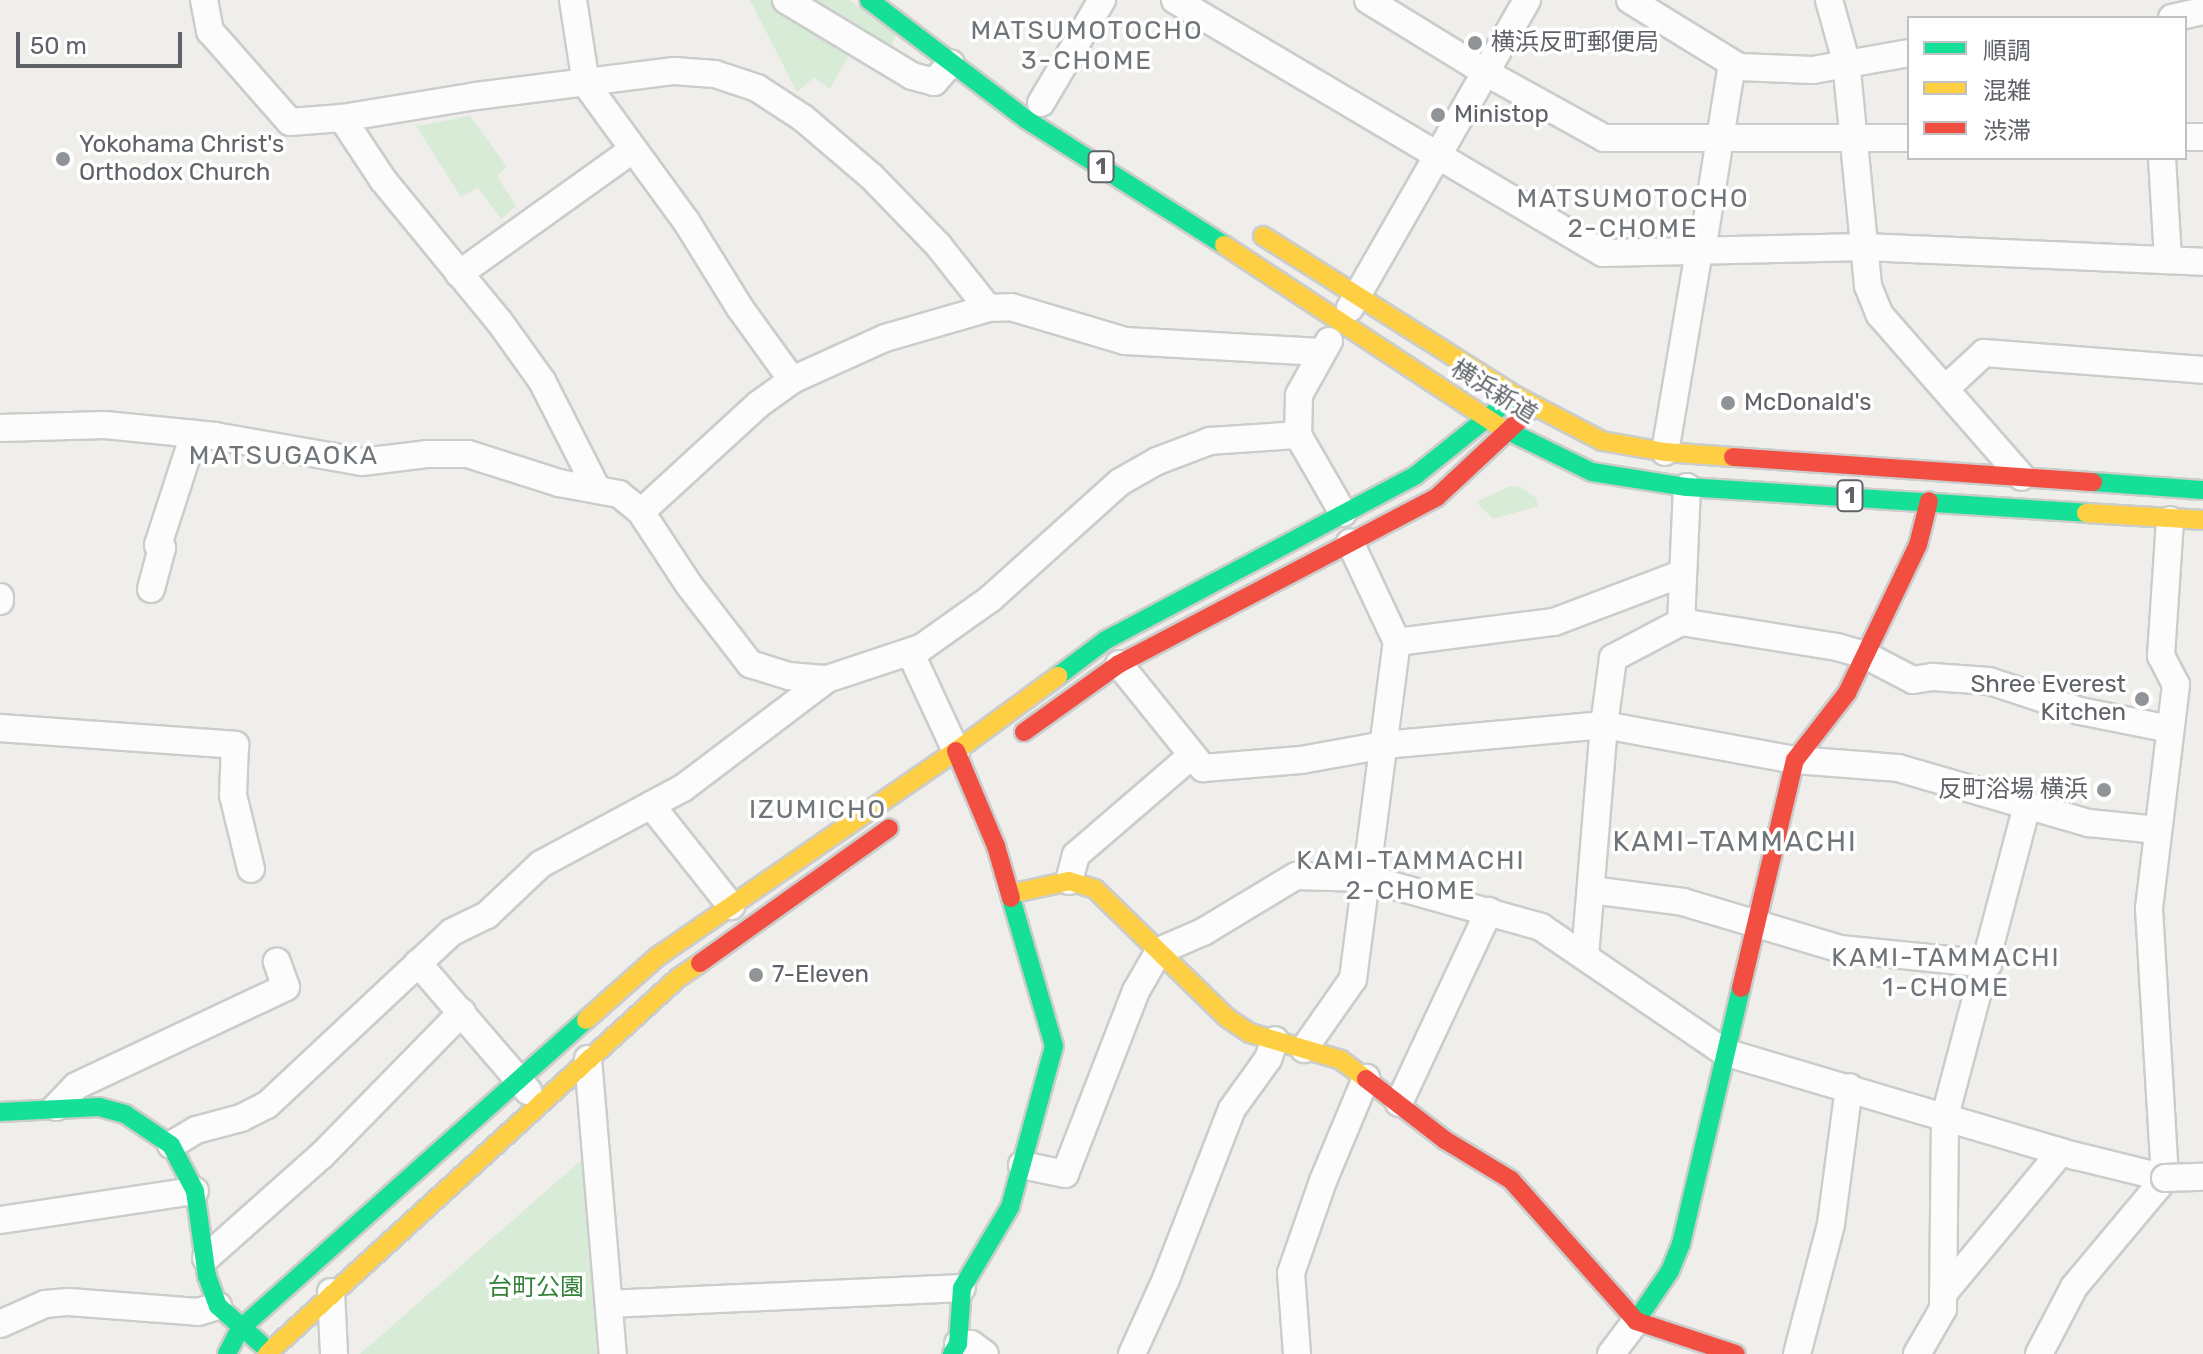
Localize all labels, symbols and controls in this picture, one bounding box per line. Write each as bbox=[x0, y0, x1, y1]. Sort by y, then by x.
district label: MATSUMOTOCHO 3-CHOME bbox=[970, 15, 1204, 76]
scale bar bbox=[20, 16, 186, 66]
legend bbox=[1907, 16, 2187, 160]
place label: 横浜反町郵便局 bbox=[1491, 29, 1659, 57]
text: 50 m bbox=[30, 32, 87, 60]
marker: 横浜反町郵便局 bbox=[1466, 34, 1484, 52]
text: 順調 bbox=[1983, 37, 2031, 65]
text: 混雑 bbox=[1983, 77, 2031, 105]
place label: Ministop bbox=[1454, 101, 1549, 129]
marker: Ministop bbox=[1429, 106, 1447, 124]
text: 渋滞 bbox=[1983, 117, 2031, 145]
place label: Yokohama Christ's Orthodox Church bbox=[79, 131, 284, 187]
road number: 1 bbox=[1087, 149, 1115, 185]
marker: Yokohama Christ's Orthodox Church bbox=[54, 150, 72, 168]
district label: MATSUMOTOCHO 2-CHOME bbox=[1516, 183, 1750, 244]
street label: 横浜新道 bbox=[1446, 354, 1542, 430]
place label: McDonald's bbox=[1744, 389, 1871, 417]
marker: McDonald's bbox=[1719, 394, 1737, 412]
district label: MATSUGAOKA bbox=[189, 440, 379, 472]
road number: 1 bbox=[1836, 478, 1864, 514]
place label: Shree Everest Kitchen bbox=[1970, 671, 2126, 727]
marker: Shree Everest Kitchen bbox=[2133, 690, 2151, 708]
place label: 反町浴場 横浜 bbox=[1938, 776, 2088, 804]
marker: 反町浴場 横浜 bbox=[2095, 781, 2113, 799]
district label: IZUMICHO bbox=[749, 794, 887, 826]
district label: KAMI-TAMMACHI bbox=[1612, 825, 1858, 859]
district label: KAMI-TAMMACHI 2-CHOME bbox=[1296, 845, 1526, 906]
district label: KAMI-TAMMACHI 1-CHOME bbox=[1831, 942, 2061, 1004]
place label: 7-Eleven bbox=[772, 961, 869, 989]
marker: 7-Eleven bbox=[747, 966, 765, 984]
park label: 台町公園 bbox=[488, 1274, 584, 1302]

